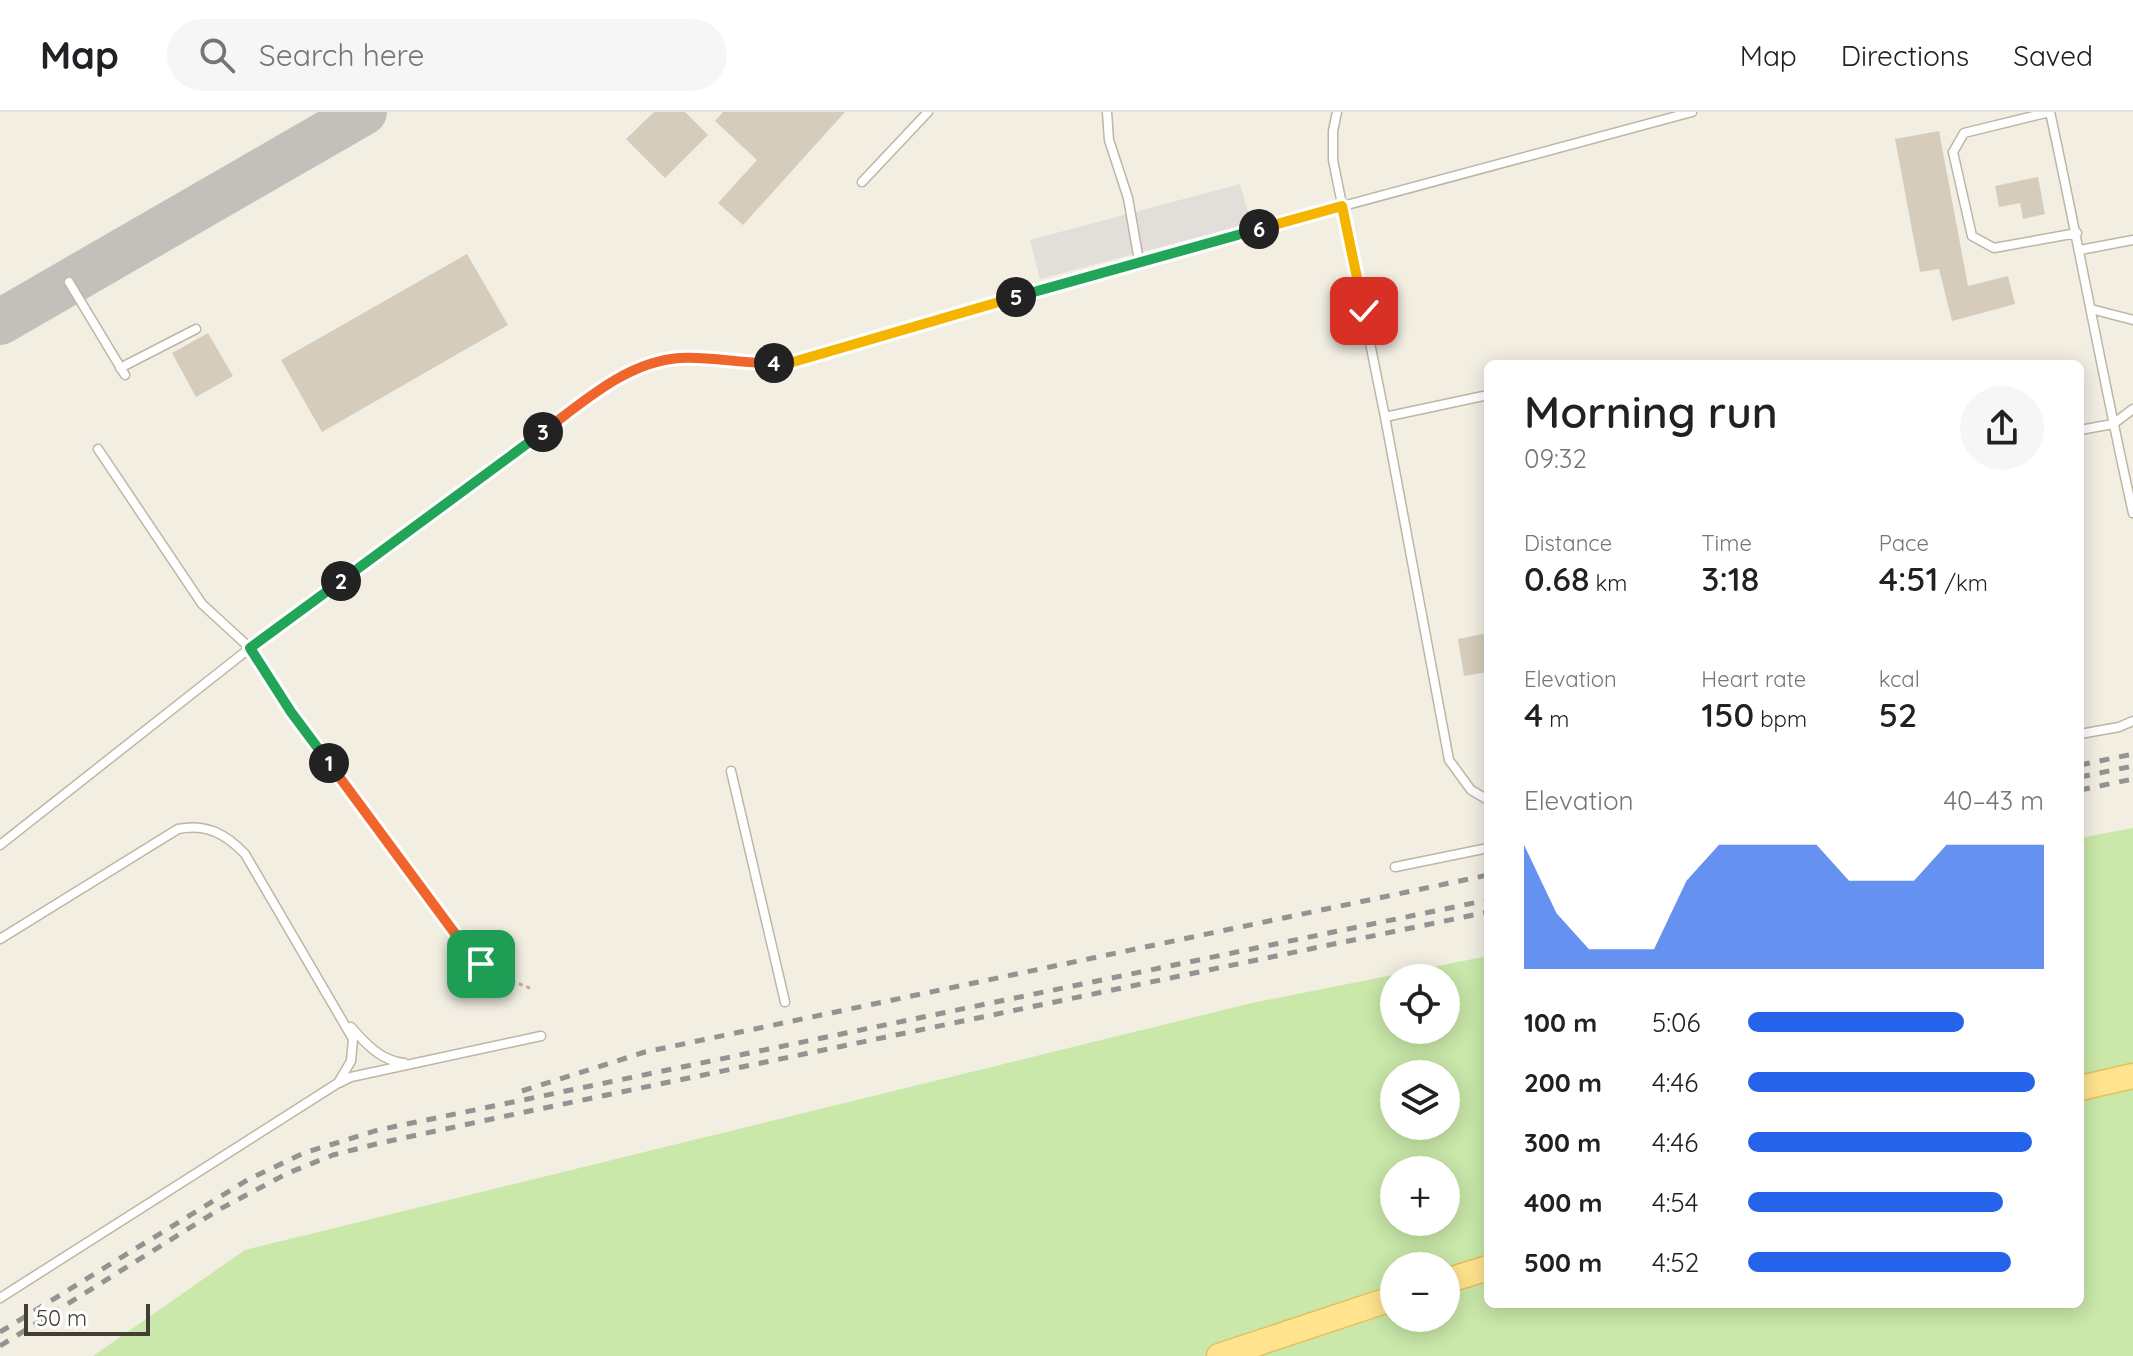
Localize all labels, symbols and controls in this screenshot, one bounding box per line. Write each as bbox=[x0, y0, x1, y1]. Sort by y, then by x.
search box bbox=[167, 19, 727, 91]
text: Map bbox=[40, 31, 119, 79]
icon: search bbox=[195, 33, 239, 77]
text: Search here bbox=[259, 36, 424, 74]
text: Map bbox=[1740, 38, 1797, 73]
text: Directions bbox=[1841, 38, 1969, 73]
text: Saved bbox=[2013, 38, 2093, 73]
pin: 6 bbox=[1239, 209, 1279, 249]
text: 6 bbox=[1253, 215, 1265, 243]
pin: 5 bbox=[996, 277, 1036, 317]
pin bbox=[1330, 277, 1398, 345]
text: 5 bbox=[1010, 283, 1022, 311]
icon: check bbox=[1342, 289, 1386, 333]
pin: 4 bbox=[754, 343, 794, 383]
text: 4 bbox=[768, 349, 780, 377]
text: Morning run bbox=[1524, 384, 1778, 439]
button: share bbox=[1960, 386, 2044, 470]
pin: 3 bbox=[523, 412, 563, 452]
text: 3 bbox=[537, 418, 549, 446]
text: 09:32 bbox=[1524, 442, 1587, 475]
text: Distance bbox=[1524, 529, 1612, 557]
text: Time bbox=[1701, 529, 1752, 557]
text: Pace bbox=[1879, 529, 1929, 557]
text: 0.68 bbox=[1524, 557, 1590, 600]
text: 3:18 bbox=[1701, 557, 1759, 600]
text: 4:51 bbox=[1879, 557, 1939, 600]
pin: 2 bbox=[321, 561, 361, 601]
text: 2 bbox=[335, 567, 347, 595]
text: km bbox=[1590, 569, 1627, 597]
text: /km bbox=[1939, 569, 1988, 597]
text: Elevation bbox=[1524, 665, 1617, 693]
text: Heart rate bbox=[1701, 665, 1806, 693]
text: kcal bbox=[1879, 665, 1920, 693]
text: 4 bbox=[1524, 693, 1543, 736]
text: 150 bbox=[1701, 693, 1754, 736]
text: 52 bbox=[1879, 693, 1917, 736]
text: m bbox=[1543, 705, 1569, 733]
text: bpm bbox=[1754, 705, 1807, 733]
pin: 1 bbox=[309, 743, 349, 783]
text: 1 bbox=[325, 749, 333, 777]
text: Elevation bbox=[1524, 784, 1634, 817]
text: 40–43 m bbox=[1943, 784, 2044, 817]
pin bbox=[447, 930, 515, 998]
icon: arrive bbox=[459, 942, 503, 986]
map controls bbox=[1380, 964, 1460, 1332]
button: locate bbox=[1380, 964, 1460, 1044]
text: 100 m bbox=[1524, 1006, 1597, 1039]
text: 5:06 bbox=[1652, 1006, 1701, 1039]
button: layers bbox=[1380, 1060, 1460, 1140]
text: 200 m bbox=[1524, 1066, 1602, 1099]
text: 4:46 bbox=[1652, 1066, 1698, 1099]
text: 300 m bbox=[1524, 1126, 1601, 1159]
text: 4:46 bbox=[1652, 1126, 1698, 1159]
button: + bbox=[1380, 1156, 1460, 1236]
text: 400 m bbox=[1524, 1186, 1602, 1219]
text: 4:54 bbox=[1652, 1186, 1698, 1219]
text: 500 m bbox=[1524, 1246, 1602, 1279]
text: 4:52 bbox=[1652, 1246, 1699, 1279]
button: − bbox=[1380, 1252, 1460, 1332]
scale bar bbox=[24, 1300, 150, 1336]
text: 50 m bbox=[36, 1304, 87, 1332]

